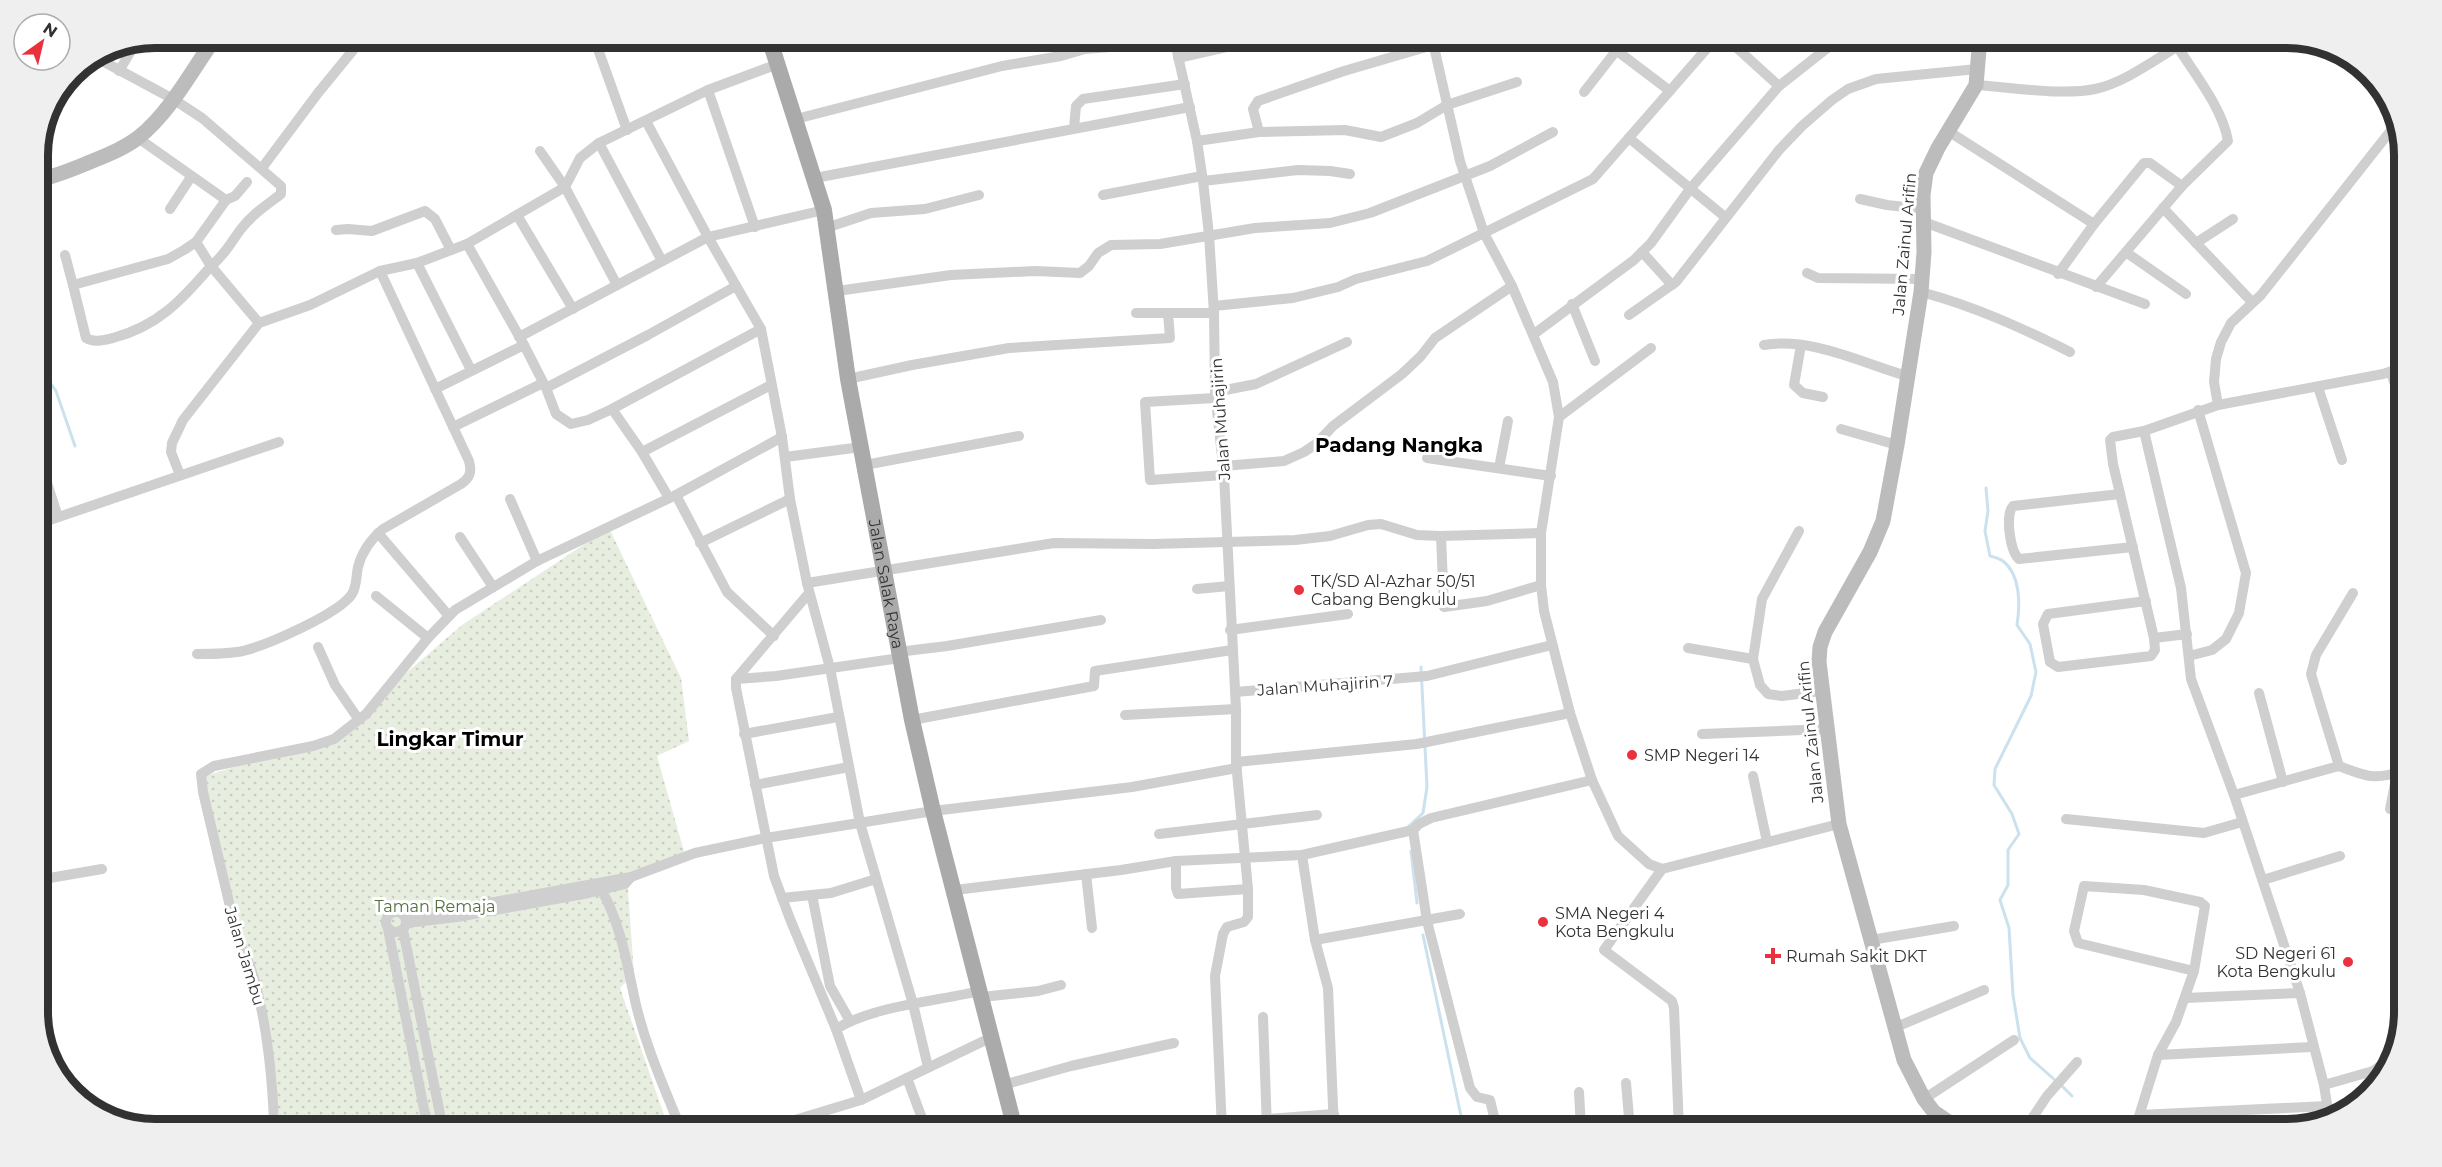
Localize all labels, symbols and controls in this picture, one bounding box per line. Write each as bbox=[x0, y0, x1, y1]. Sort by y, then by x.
north arrow bbox=[12, 12, 72, 72]
text: N bbox=[39, 18, 61, 41]
street label: Jalan Zainul Arifin bbox=[1889, 172, 1920, 317]
street label: Jalan Muhajirin bbox=[1207, 357, 1234, 482]
district label: Padang Nangka bbox=[1315, 433, 1483, 457]
street label: Jalan Salak Raya bbox=[864, 517, 907, 651]
place label: TK/SD Al-Azhar 50/51 Cabang Bengkulu bbox=[1311, 572, 1476, 609]
marker: TK/SD Al-Azhar 50/51 Cabang Bengkulu bbox=[1292, 583, 1306, 597]
street label: Jalan Zainul Arifin bbox=[1794, 660, 1828, 805]
street label: Jalan Muhajirin 7 bbox=[1255, 671, 1394, 700]
district label: Lingkar Timur bbox=[376, 727, 524, 751]
place label: SMP Negeri 14 bbox=[1644, 746, 1760, 765]
marker: SMP Negeri 14 bbox=[1625, 748, 1639, 762]
park label: Taman Remaja bbox=[374, 897, 496, 916]
street label: Jalan Jambu bbox=[220, 904, 269, 1008]
place label: SMA Negeri 4 Kota Bengkulu bbox=[1555, 904, 1675, 941]
marker: SMA Negeri 4 Kota Bengkulu bbox=[1536, 915, 1550, 929]
place label: SD Negeri 61 Kota Bengkulu bbox=[2216, 944, 2336, 981]
marker: Rumah Sakit DKT bbox=[1764, 947, 1782, 965]
place label: Rumah Sakit DKT bbox=[1786, 947, 1928, 966]
marker: SD Negeri 61 Kota Bengkulu bbox=[2341, 955, 2355, 969]

